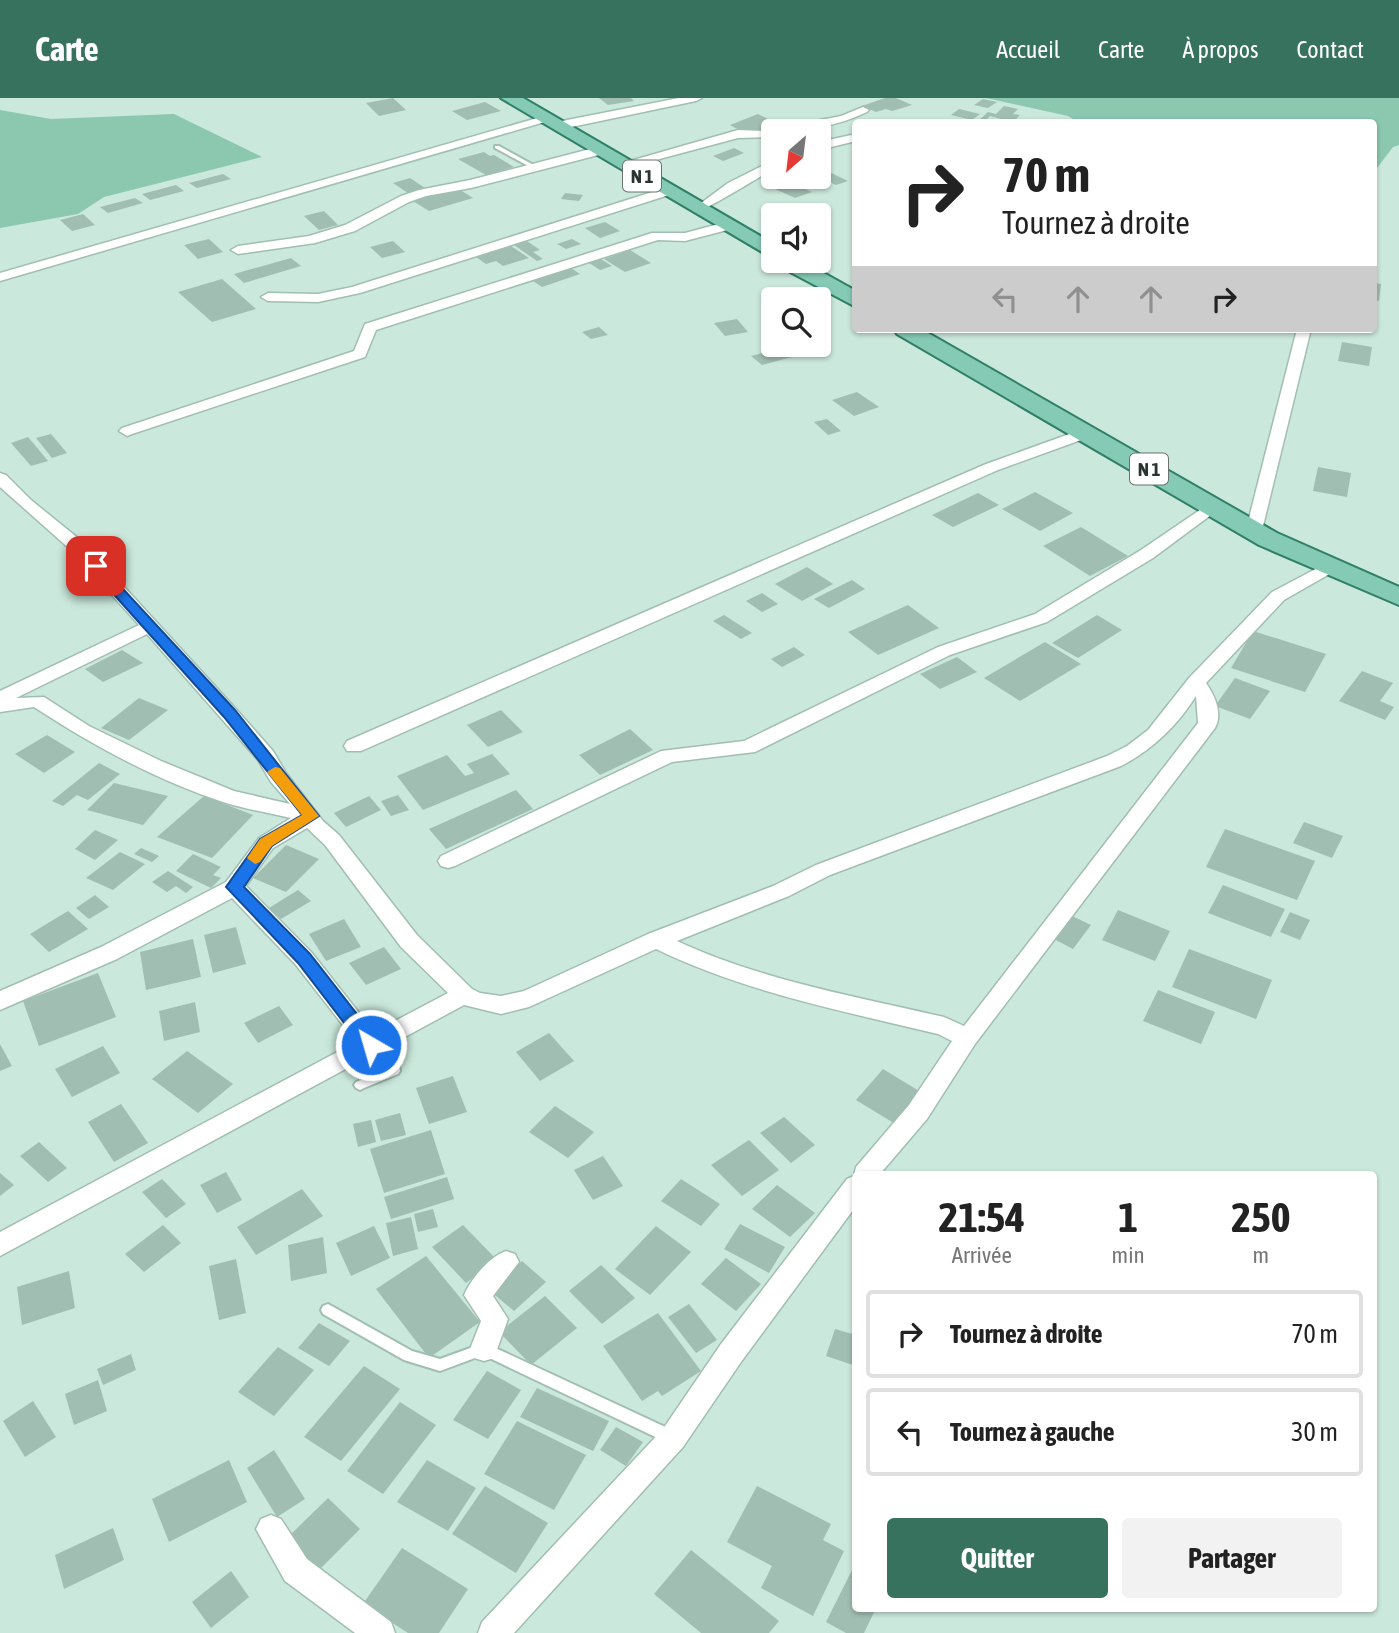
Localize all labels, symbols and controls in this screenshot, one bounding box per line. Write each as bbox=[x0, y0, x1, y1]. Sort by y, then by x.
text: Carte bbox=[35, 30, 99, 68]
text: Accueil bbox=[996, 36, 1060, 63]
text: Carte bbox=[1098, 36, 1144, 63]
text: À propos bbox=[1182, 36, 1258, 63]
text: Contact bbox=[1296, 36, 1364, 63]
north arrow bbox=[761, 119, 831, 189]
map controls bbox=[761, 119, 831, 357]
text: 70 m bbox=[1002, 146, 1090, 202]
icon: right bbox=[887, 147, 978, 238]
road number: N 1 bbox=[623, 160, 661, 192]
button: sound bbox=[761, 203, 831, 273]
text: Tournez à droite bbox=[1002, 204, 1190, 241]
icon: left bbox=[986, 280, 1024, 318]
icon: ahead bbox=[1059, 280, 1097, 318]
icon: ahead bbox=[1132, 280, 1170, 318]
icon: right bbox=[1205, 280, 1243, 318]
button: search bbox=[761, 287, 831, 357]
road number: N 1 bbox=[1130, 454, 1168, 484]
pin bbox=[66, 536, 126, 596]
icon: arrive bbox=[77, 547, 115, 585]
position arrow bbox=[334, 1008, 408, 1082]
text: 21:54 bbox=[939, 1193, 1025, 1241]
text: 1 bbox=[1118, 1193, 1138, 1241]
text: 250 bbox=[1231, 1193, 1290, 1241]
text: Arrivée bbox=[952, 1242, 1012, 1268]
text: min bbox=[1112, 1242, 1145, 1268]
text: m bbox=[1253, 1242, 1269, 1268]
icon: right bbox=[891, 1315, 929, 1353]
text: Tournez à droite bbox=[950, 1319, 1103, 1349]
text: 70 m bbox=[1291, 1319, 1338, 1349]
icon: left bbox=[891, 1413, 929, 1451]
text: Tournez à gauche bbox=[950, 1417, 1115, 1447]
text: 30 m bbox=[1291, 1417, 1338, 1447]
button: Quitter bbox=[887, 1518, 1108, 1598]
button: Partager bbox=[1122, 1518, 1342, 1598]

